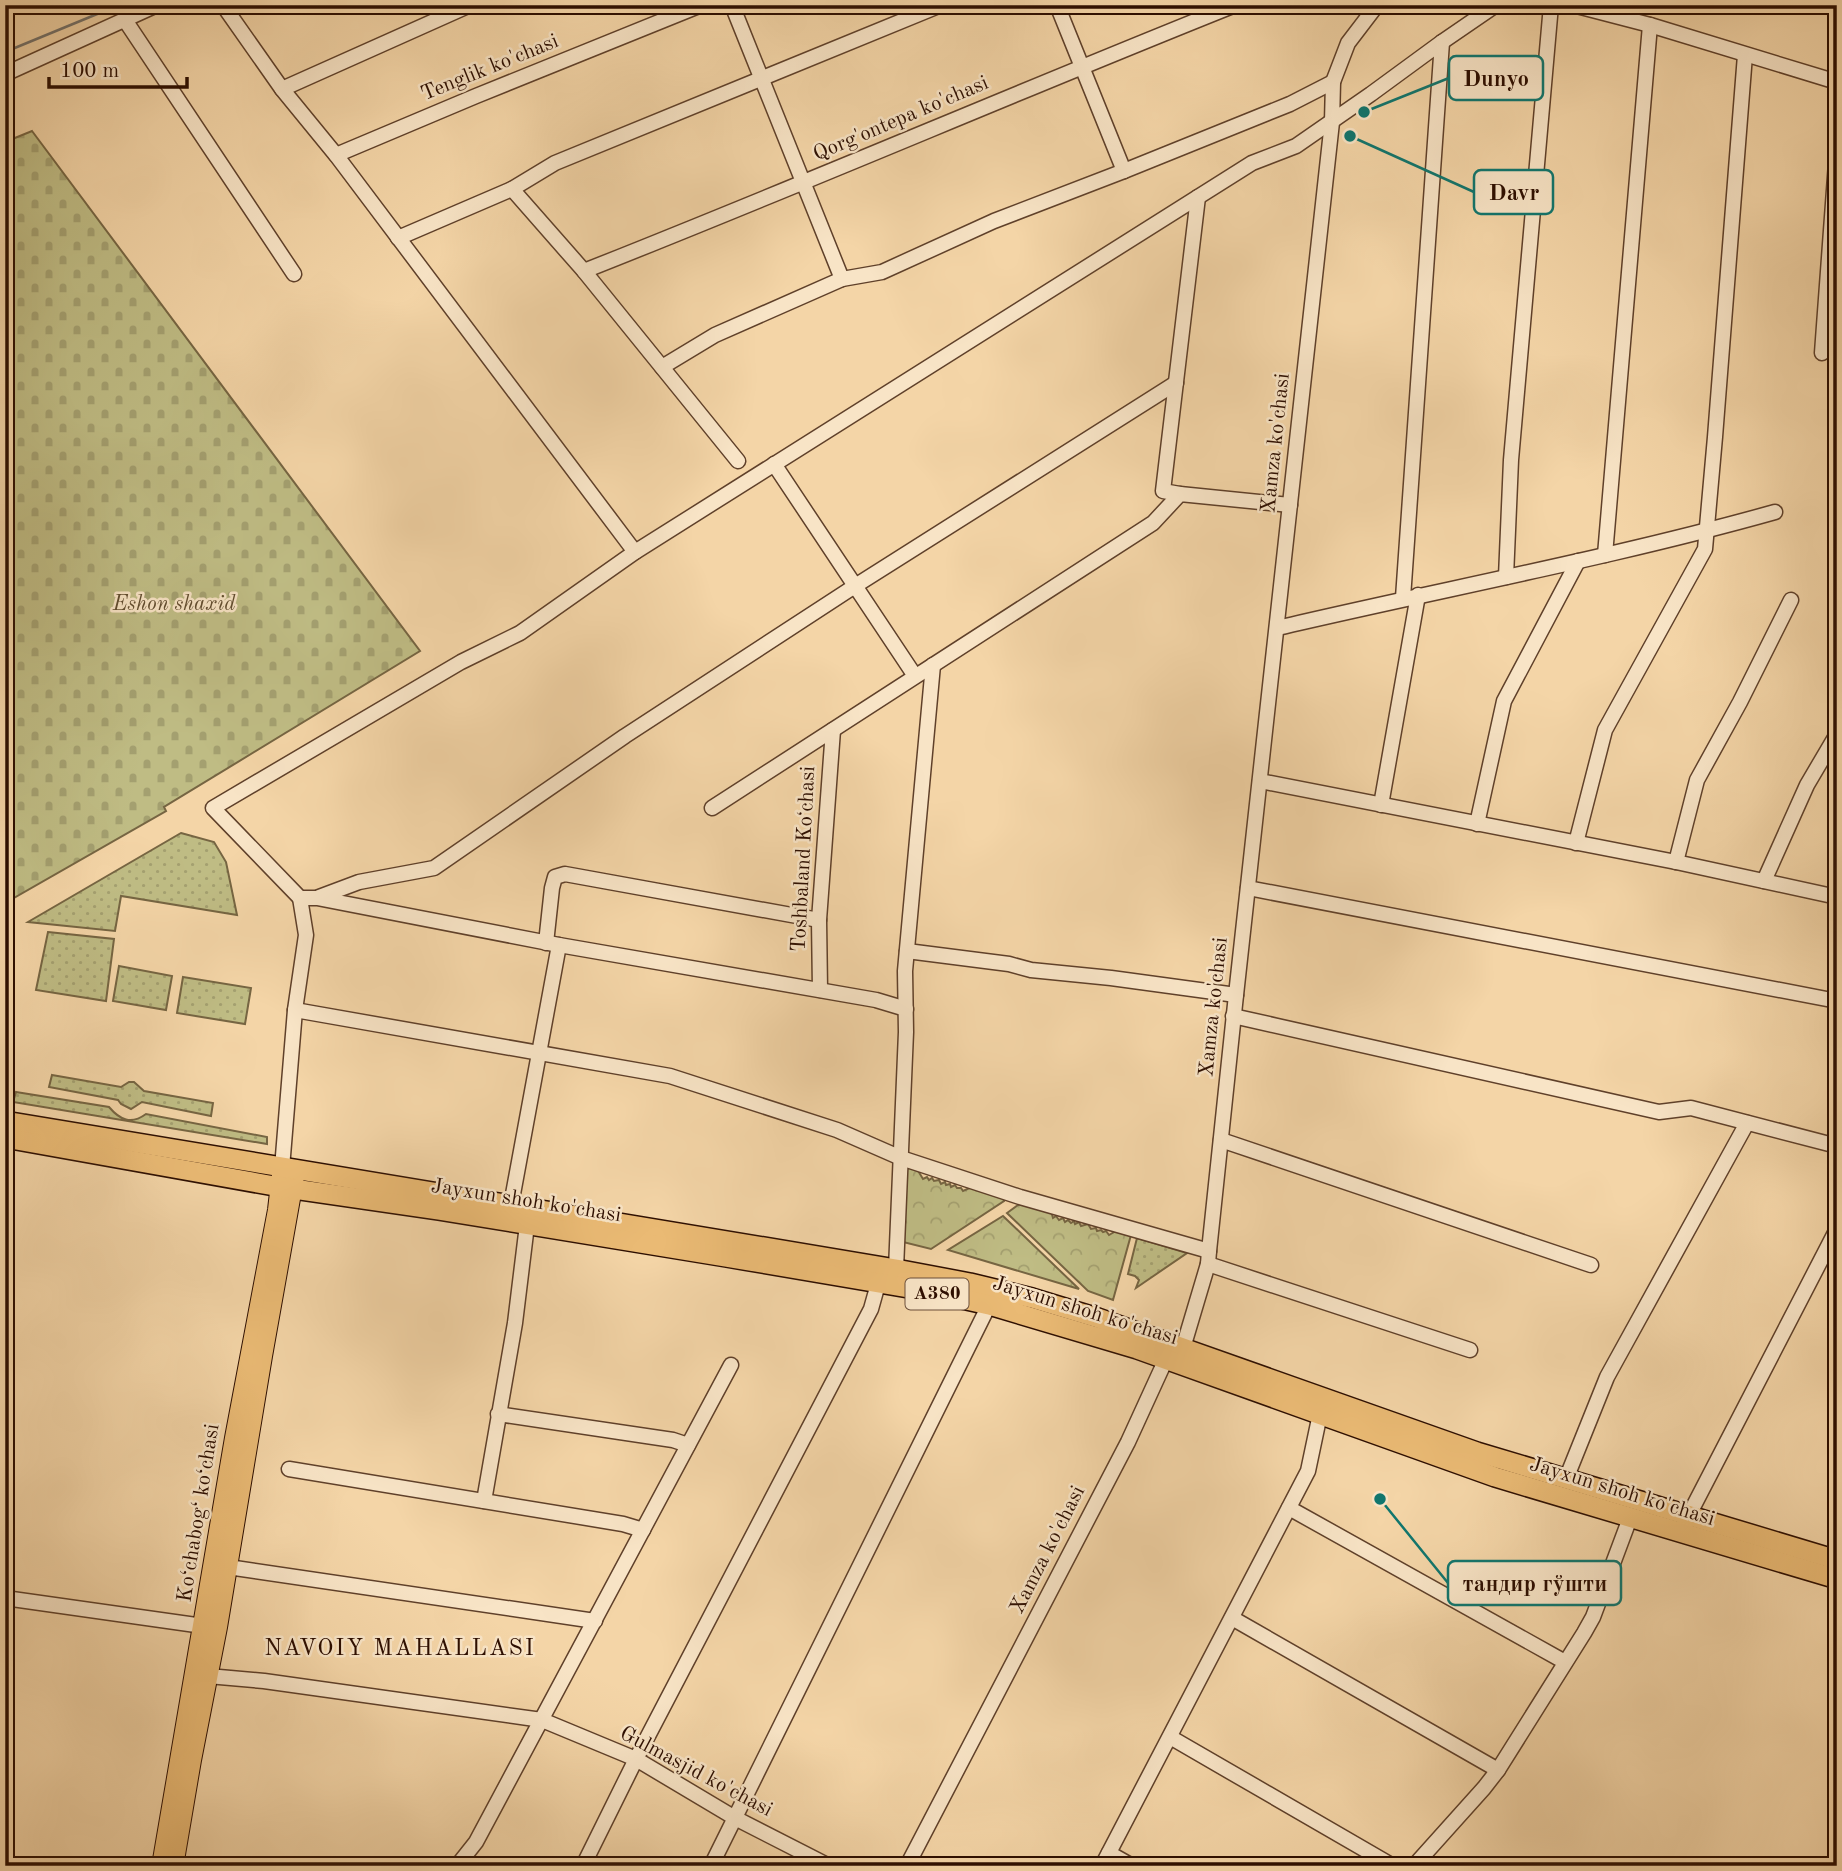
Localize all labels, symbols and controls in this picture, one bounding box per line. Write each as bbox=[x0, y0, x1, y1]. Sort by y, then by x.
street label: Tenglik ko'chasi bbox=[418, 31, 562, 105]
scale bar bbox=[49, 46, 187, 90]
callout: Dunyo bbox=[1449, 56, 1543, 100]
text: 100 m bbox=[60, 61, 119, 82]
text: Dunyo bbox=[1463, 68, 1529, 91]
street label: Qorg'ontepa ko'chasi bbox=[810, 73, 992, 165]
callout: Davr bbox=[1474, 170, 1553, 214]
text: Davr bbox=[1489, 182, 1539, 205]
street label: Xamza ko'chasi bbox=[1258, 372, 1294, 514]
park label: Eshon shaxid bbox=[112, 594, 236, 615]
street label: Toshbaland Koʻchasi bbox=[789, 766, 819, 952]
street label: Xamza ko'chasi bbox=[1196, 936, 1232, 1078]
street label: Jayxun shoh ko'chasi bbox=[429, 1176, 623, 1226]
street label: Jayxun shoh ko'chasi bbox=[990, 1273, 1180, 1349]
road number: A380 bbox=[906, 1278, 968, 1310]
street label: Ko‘chabog‘ ko‘chasi bbox=[175, 1422, 223, 1604]
street label: Jayxun shoh ko'chasi bbox=[1527, 1454, 1717, 1530]
street label: Xamza ko'chasi bbox=[1007, 1483, 1089, 1617]
callout: тандир гўшти bbox=[1448, 1561, 1621, 1605]
text: тандир гўшти bbox=[1463, 1573, 1607, 1596]
district label: NAVOIY MAHALLASI bbox=[264, 1637, 536, 1660]
street label: Gulmasjid ko'chasi bbox=[616, 1723, 776, 1821]

